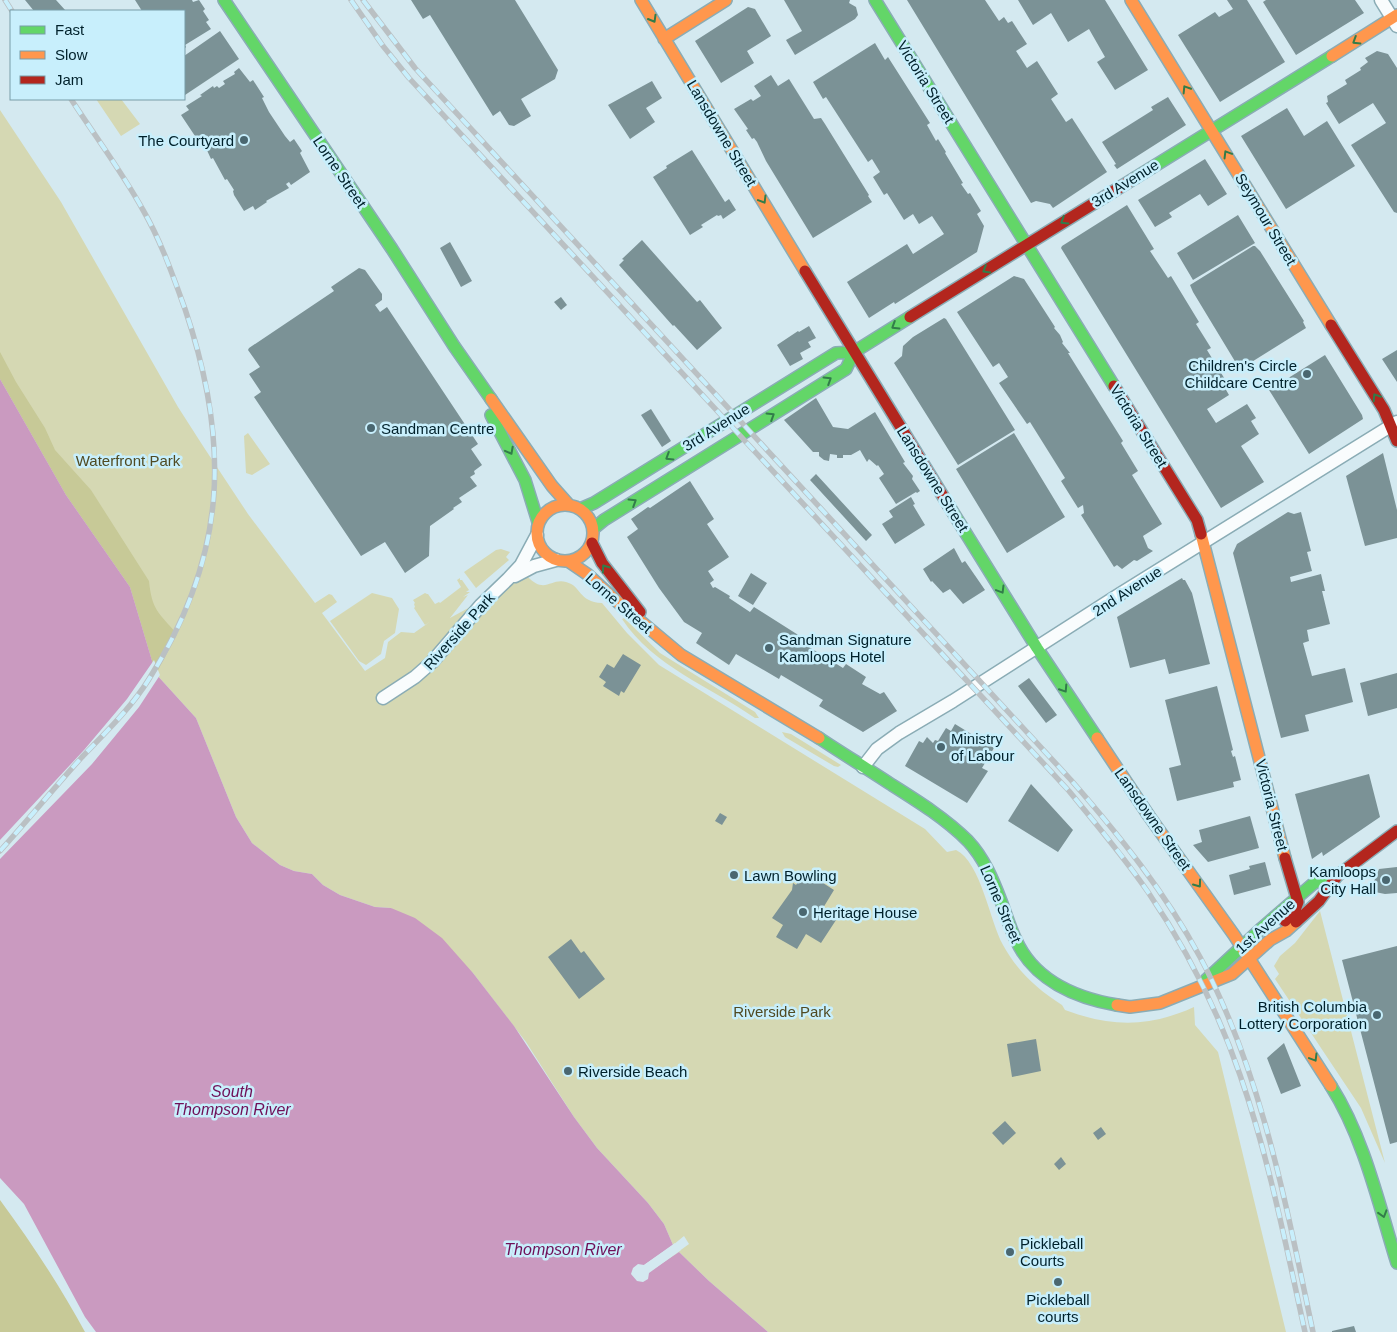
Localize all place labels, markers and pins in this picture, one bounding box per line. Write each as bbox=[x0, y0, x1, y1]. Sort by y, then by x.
place label: The Courtyard bbox=[138, 132, 234, 149]
marker: The Courtyard bbox=[238, 134, 250, 146]
place label: Children's Circle Childcare Centre bbox=[1184, 357, 1297, 391]
marker: Children's Circle Childcare Centre bbox=[1301, 368, 1313, 380]
place label: Sandman Centre bbox=[381, 420, 494, 437]
marker: Sandman Centre bbox=[365, 422, 377, 434]
place label: Sandman Signature Kamloops Hotel bbox=[779, 631, 912, 665]
marker: Sandman Signature Kamloops Hotel bbox=[763, 642, 775, 654]
place label: Ministry of Labour bbox=[951, 730, 1014, 764]
marker: Ministry of Labour bbox=[935, 741, 947, 753]
place label: Kamloops City Hall bbox=[1309, 863, 1376, 897]
place label: Lawn Bowling bbox=[744, 867, 837, 884]
marker: Lawn Bowling bbox=[728, 869, 740, 881]
marker: Kamloops City Hall bbox=[1380, 874, 1392, 886]
place label: Heritage House bbox=[813, 904, 917, 921]
marker: Heritage House bbox=[797, 906, 809, 918]
place label: British Columbia Lottery Corporation bbox=[1239, 998, 1368, 1032]
marker: British Columbia Lottery Corporation bbox=[1371, 1009, 1383, 1021]
place label: Riverside Beach bbox=[578, 1063, 687, 1080]
marker: Riverside Beach bbox=[562, 1065, 574, 1077]
place label: Pickleball Courts bbox=[1020, 1235, 1083, 1269]
marker: Pickleball Courts bbox=[1004, 1246, 1016, 1258]
marker: Pickleball courts bbox=[1052, 1276, 1064, 1288]
place label: Pickleball courts bbox=[1026, 1291, 1090, 1325]

